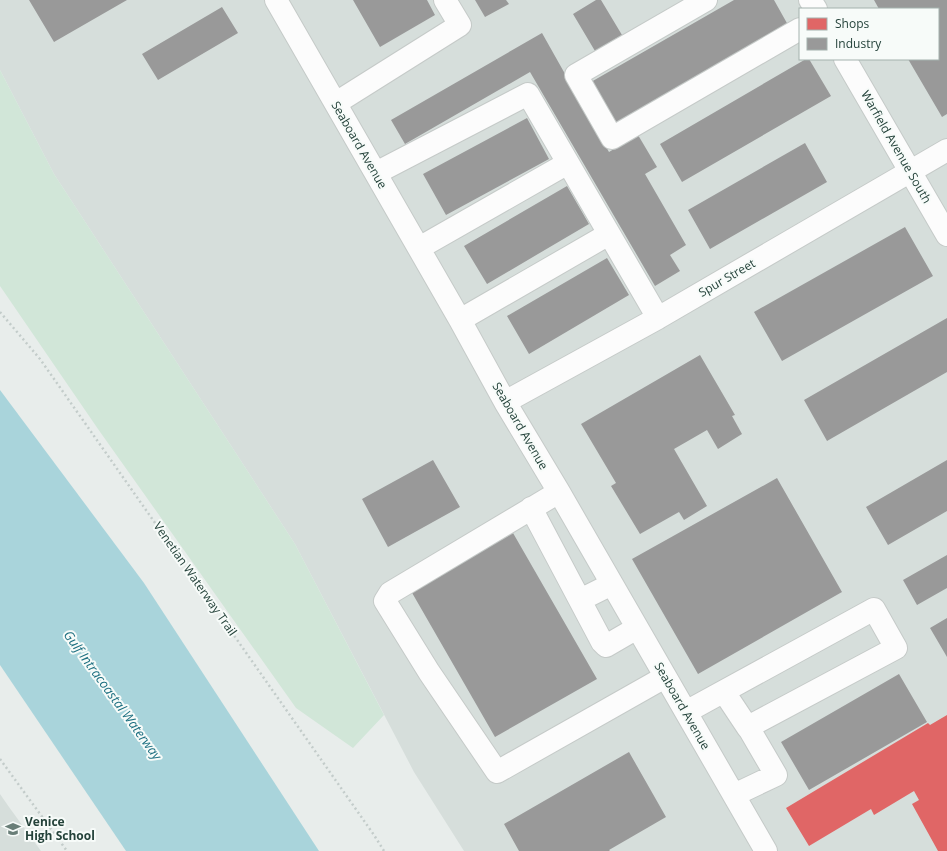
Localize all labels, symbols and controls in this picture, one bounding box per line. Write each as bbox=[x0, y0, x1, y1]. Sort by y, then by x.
legend bbox=[799, 8, 939, 60]
text: Shops bbox=[835, 15, 870, 32]
text: Industry bbox=[835, 35, 882, 52]
street label: Warfield Avenue South bbox=[857, 87, 936, 206]
street label: Seaboard Avenue bbox=[327, 98, 392, 192]
street label: Spur Street bbox=[695, 254, 758, 301]
street label: Seaboard Avenue bbox=[488, 379, 553, 473]
street label: Venetian Waterway Trail bbox=[150, 518, 241, 639]
water label: Gulf Intracoastal Waterway bbox=[60, 627, 167, 764]
street label: Seaboard Avenue bbox=[650, 659, 715, 753]
place label: Venice High School bbox=[25, 813, 95, 844]
school or university icon: Venice High School bbox=[4, 820, 22, 838]

